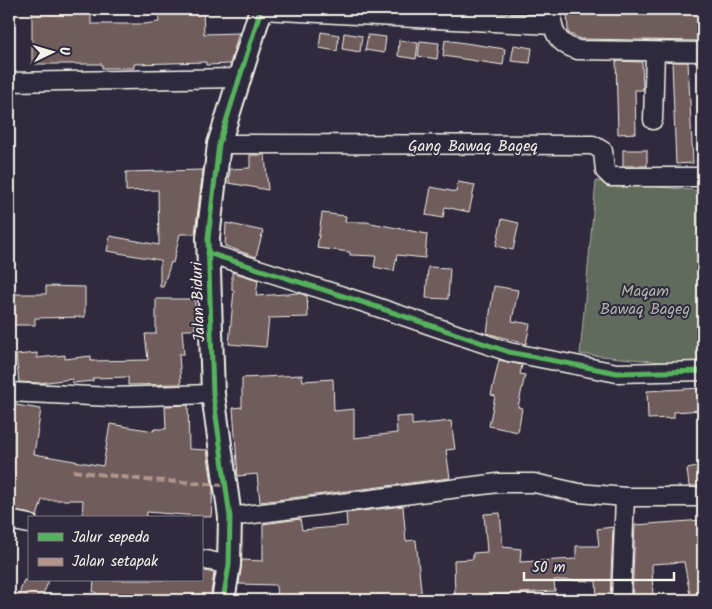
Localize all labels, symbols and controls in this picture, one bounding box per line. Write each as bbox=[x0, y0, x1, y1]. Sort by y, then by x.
north arrow bbox=[28, 28, 78, 78]
text: U bbox=[53, 46, 75, 57]
street label: Gang Bawaq Bageq bbox=[408, 134, 538, 159]
street label: Jalan Biduri bbox=[185, 260, 212, 342]
park label: Maqam Bawaq Bageg bbox=[600, 279, 690, 322]
legend bbox=[28, 516, 202, 582]
text: Jalur sepeda bbox=[72, 526, 150, 550]
scale bar bbox=[524, 549, 674, 581]
text: Jalan setapak bbox=[72, 550, 159, 574]
text: 50 m bbox=[532, 556, 566, 580]

